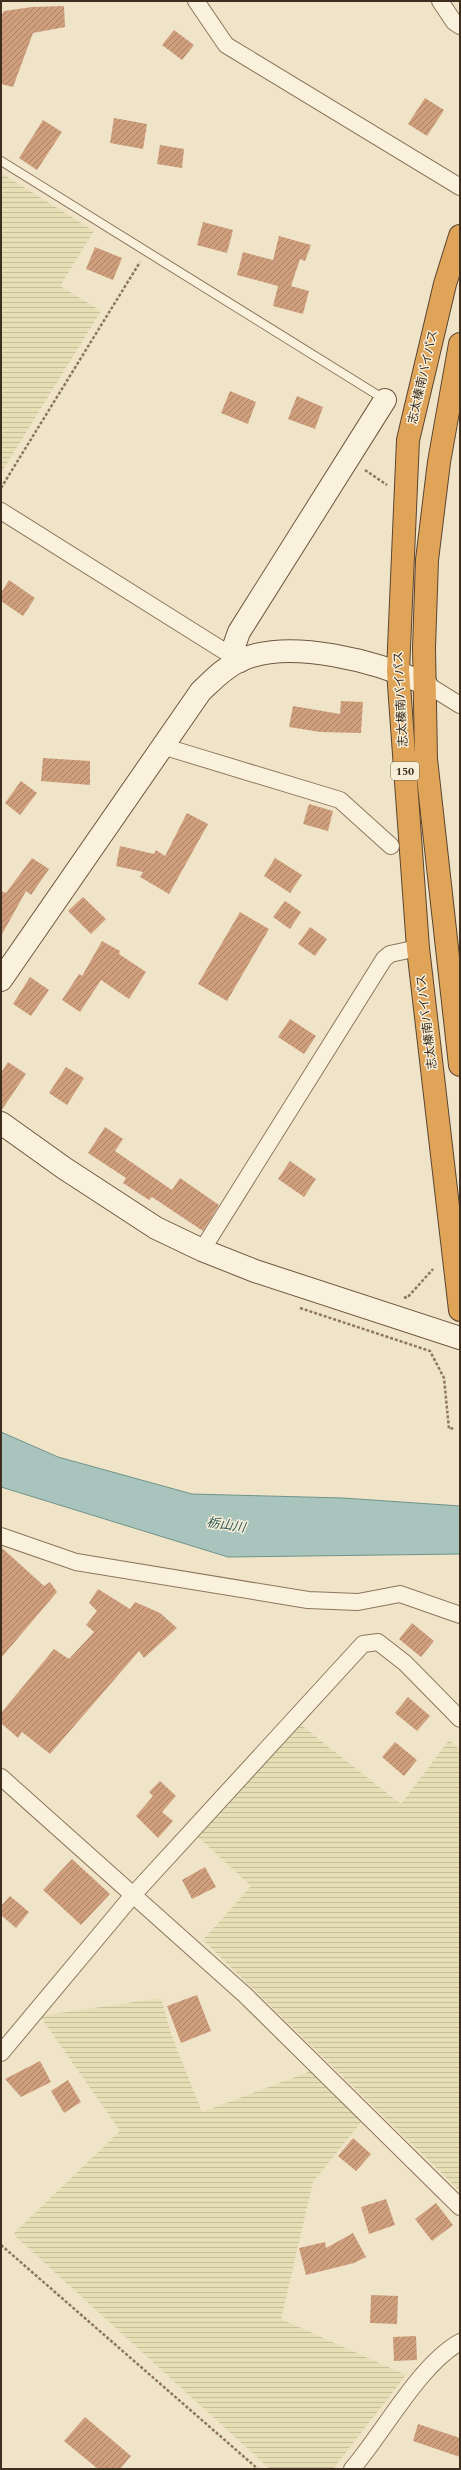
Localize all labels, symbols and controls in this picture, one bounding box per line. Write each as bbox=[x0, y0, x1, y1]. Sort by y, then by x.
street label: 志太榛南バイパス bbox=[403, 328, 443, 426]
street label: 志太榛南バイパス bbox=[389, 651, 413, 747]
road number: 150 bbox=[391, 762, 419, 780]
street label: 志太榛南バイパス bbox=[412, 973, 442, 1071]
water label: 栃山川 bbox=[205, 1512, 249, 1538]

